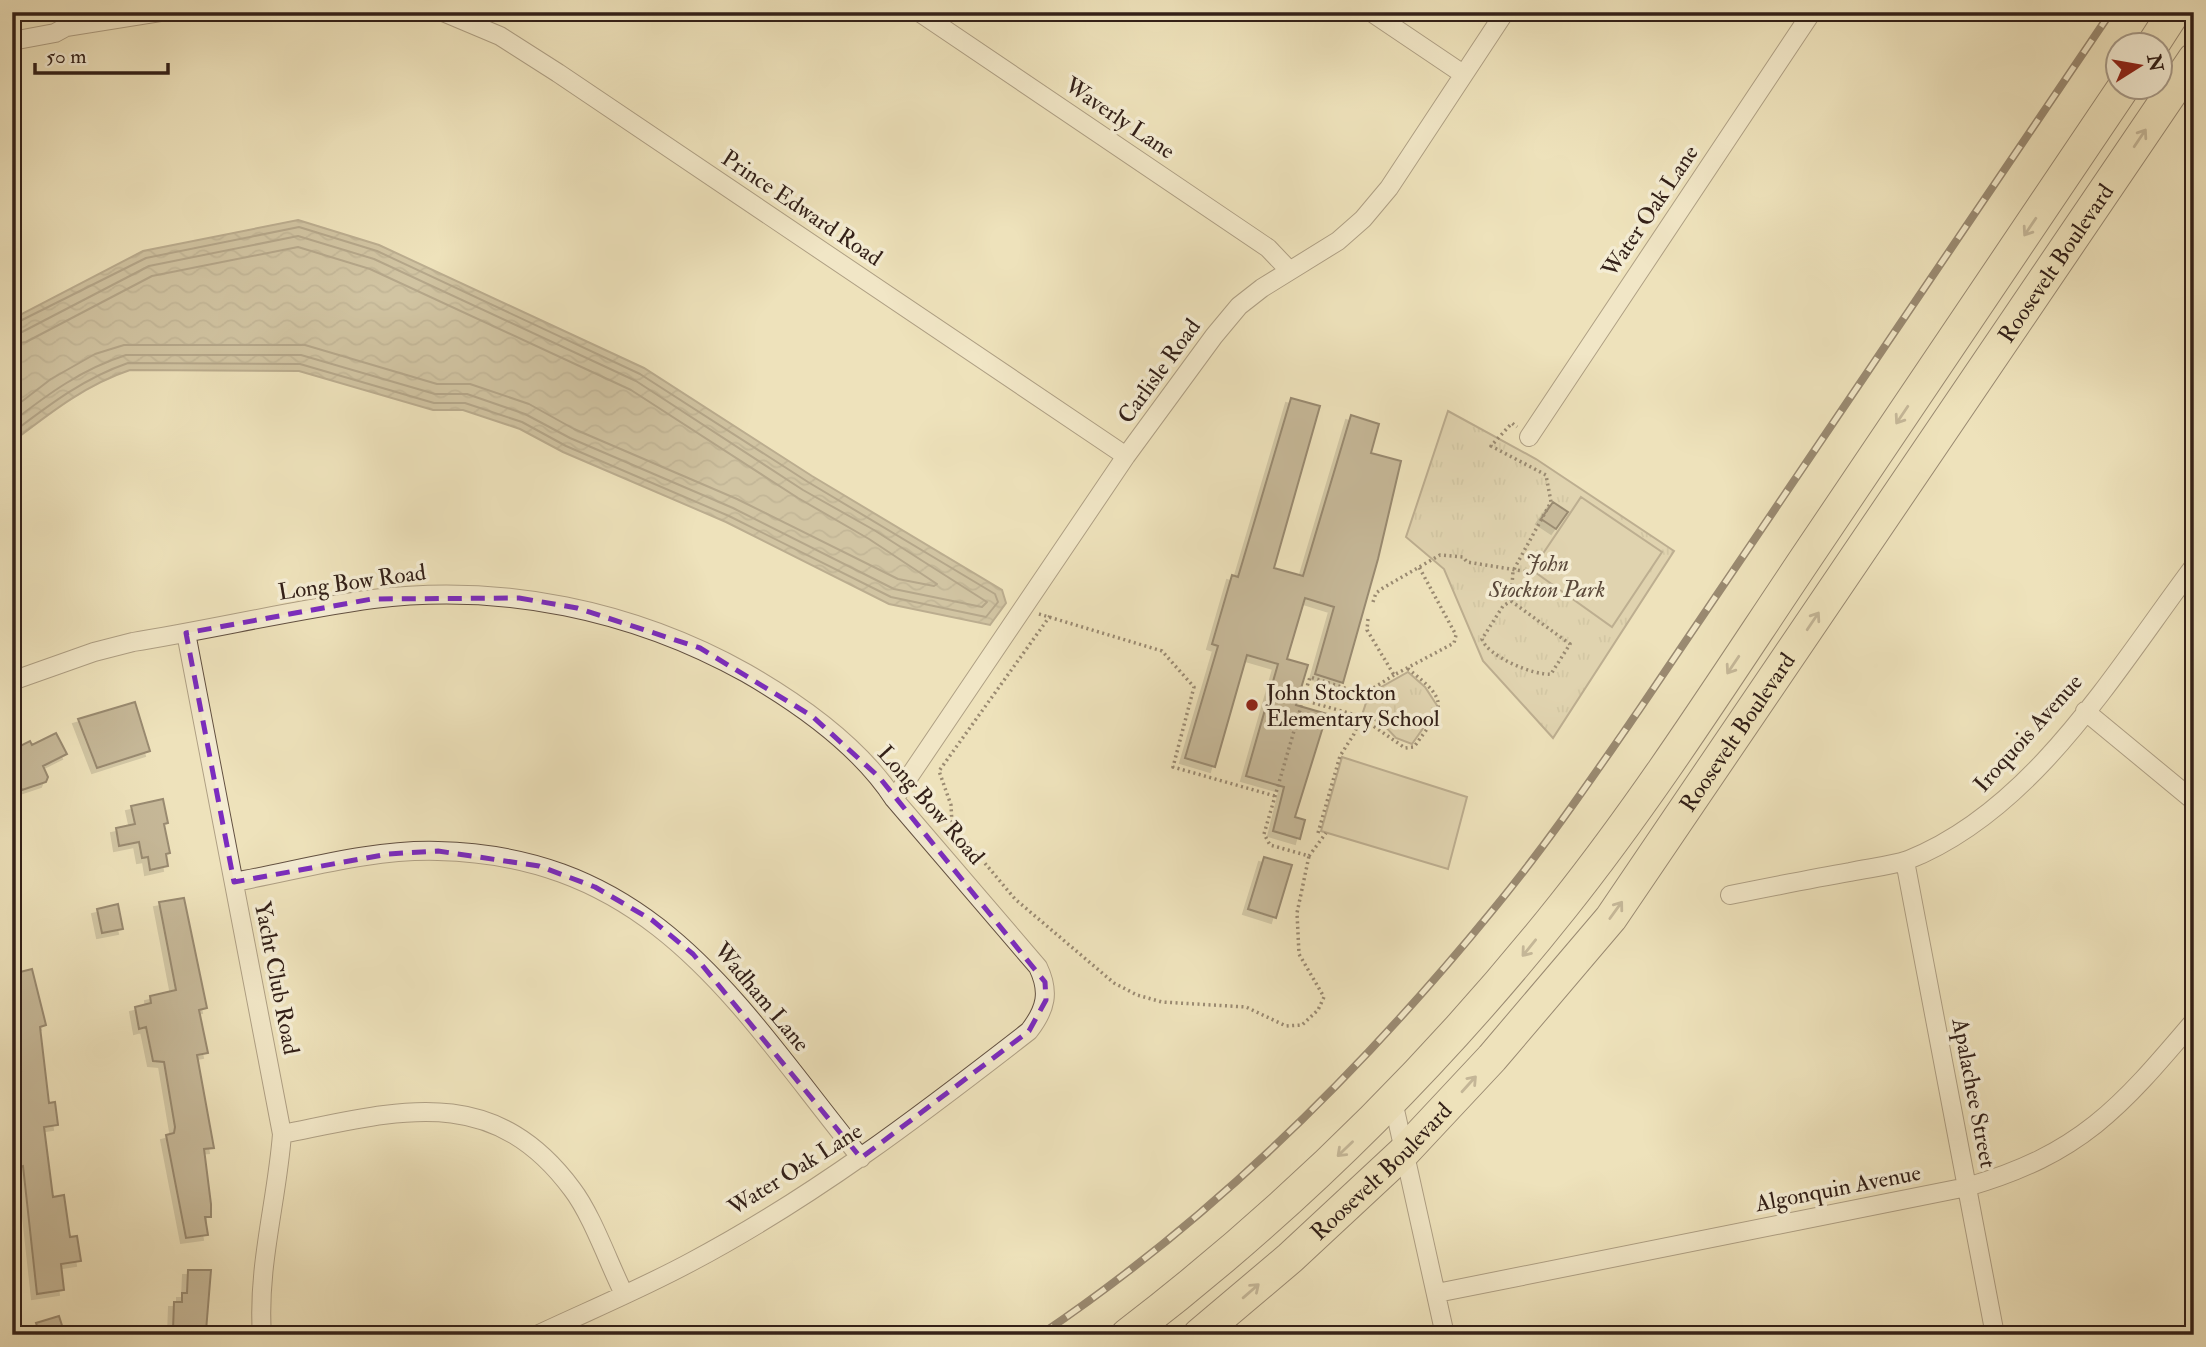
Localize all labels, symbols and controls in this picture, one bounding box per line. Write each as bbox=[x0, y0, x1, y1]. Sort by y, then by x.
scale bar bbox=[35, 32, 168, 76]
north arrow bbox=[2104, 32, 2174, 102]
text: 50 m bbox=[46, 43, 87, 70]
text: N bbox=[2141, 51, 2168, 75]
street label: Waverly Lane bbox=[1059, 70, 1181, 166]
one-way arrow bbox=[2133, 129, 2147, 148]
street label: Water Oak Lane bbox=[1595, 139, 1705, 283]
street label: Prince Edward Road bbox=[716, 144, 888, 272]
street label: Roosevelt Boulevard bbox=[1991, 178, 2120, 348]
one-way arrow bbox=[2022, 217, 2037, 236]
street label: Carlisle Road bbox=[1111, 313, 1207, 429]
one-way arrow bbox=[1895, 405, 1909, 424]
park label: John Stockton Park bbox=[1488, 549, 1605, 604]
street label: Long Bow Road bbox=[276, 557, 428, 607]
one-way arrow bbox=[1806, 612, 1821, 631]
street label: Roosevelt Boulevard bbox=[1673, 647, 1801, 817]
one-way arrow bbox=[1726, 654, 1740, 674]
street label: Iroquois Avenue bbox=[1967, 668, 2089, 798]
place label: John Stockton Elementary School bbox=[1265, 678, 1440, 733]
marker: John Stockton Elementary School bbox=[1244, 697, 1260, 713]
street label: Long Bow Road bbox=[871, 739, 991, 871]
street label: Yacht Club Road bbox=[248, 899, 306, 1057]
one-way arrow bbox=[1609, 901, 1623, 920]
street label: Wadham Lane bbox=[707, 936, 816, 1058]
one-way arrow bbox=[1521, 939, 1537, 957]
street label: Apalachee Street bbox=[1944, 1015, 2003, 1171]
one-way arrow bbox=[1461, 1075, 1477, 1093]
street label: Roosevelt Boulevard bbox=[1304, 1096, 1458, 1246]
street label: Water Oak Lane bbox=[722, 1116, 868, 1222]
one-way arrow bbox=[1336, 1140, 1353, 1157]
street label: Algonquin Avenue bbox=[1752, 1158, 1924, 1218]
one-way arrow bbox=[1242, 1283, 1260, 1299]

